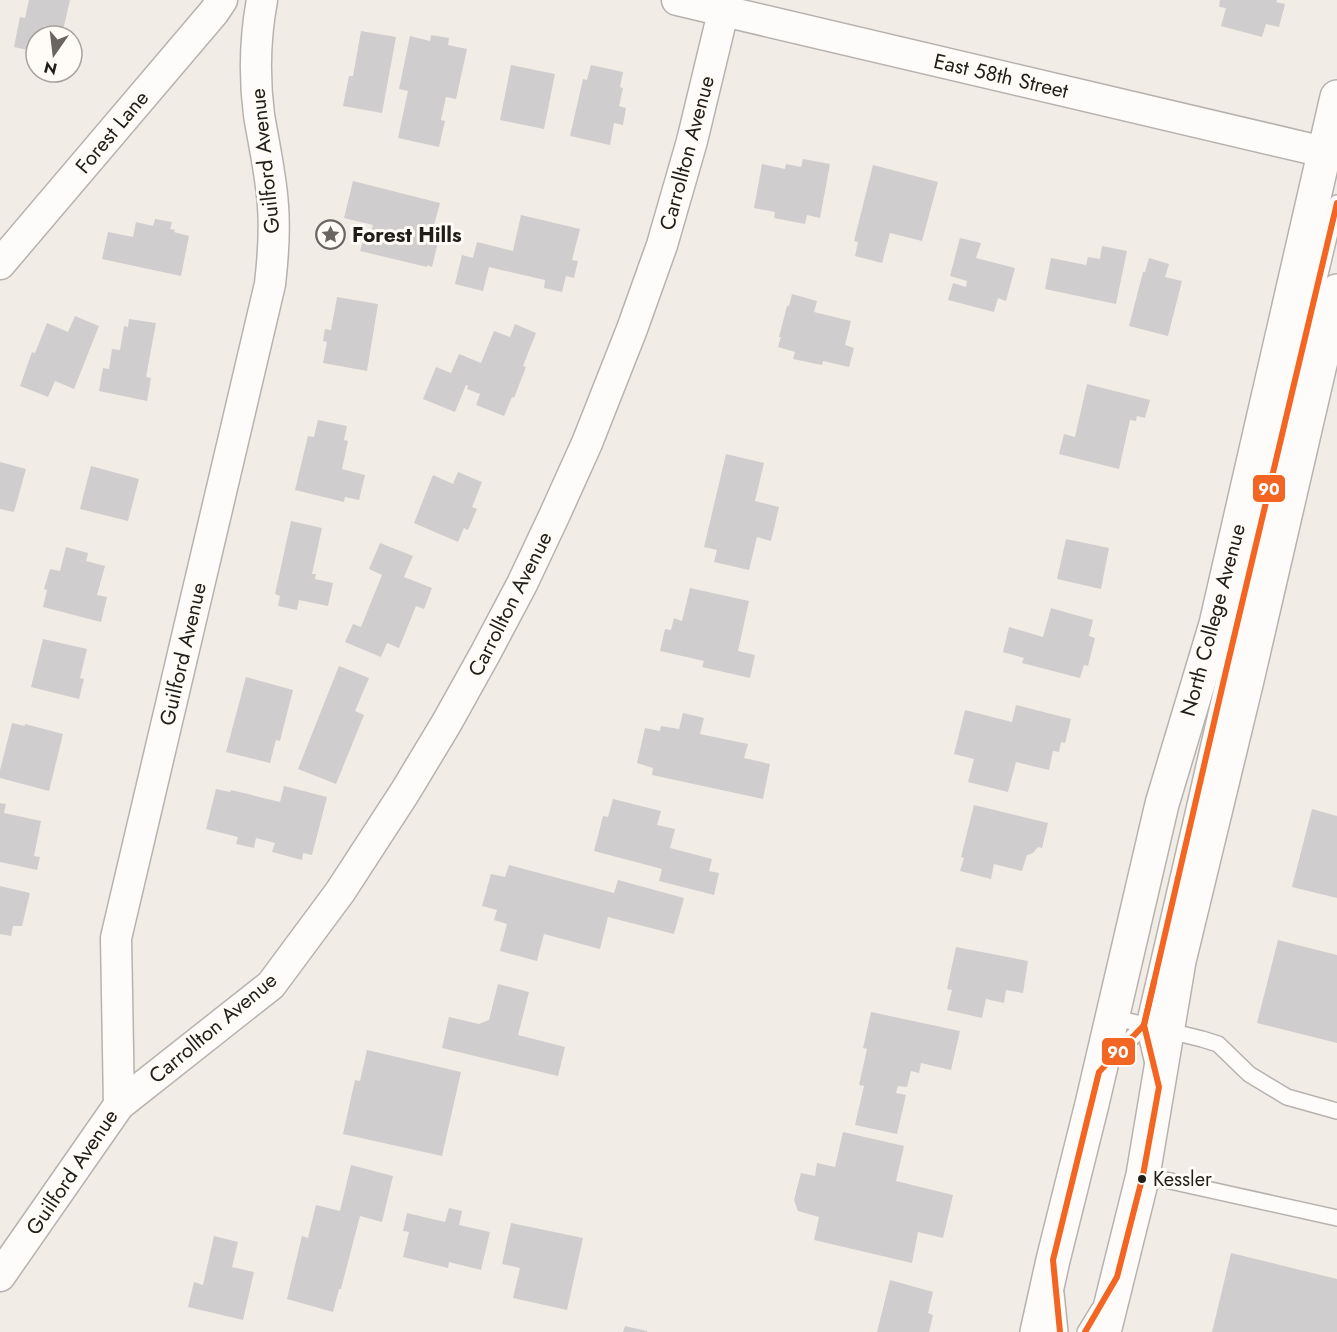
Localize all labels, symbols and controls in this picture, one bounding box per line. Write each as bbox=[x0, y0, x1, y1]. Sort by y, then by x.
north arrow bbox=[24, 24, 84, 84]
street label: East 58th Street bbox=[931, 46, 1071, 106]
text: N bbox=[42, 55, 59, 81]
street label: Carrollton Avenue bbox=[652, 72, 722, 234]
street label: Forest Lane bbox=[68, 84, 156, 180]
street label: Guilford Avenue bbox=[242, 87, 288, 235]
place icon: Forest Hills bbox=[315, 219, 347, 251]
place label: Forest Hills bbox=[352, 220, 462, 250]
line badge: 90 bbox=[1252, 474, 1286, 503]
text: 90 bbox=[1258, 478, 1280, 501]
street label: North College Avenue bbox=[1173, 520, 1253, 720]
street label: Carrollton Avenue bbox=[461, 526, 560, 682]
street label: Guilford Avenue bbox=[152, 579, 214, 728]
street label: Carrollton Avenue bbox=[142, 965, 284, 1091]
line badge: 90 bbox=[1101, 1037, 1136, 1066]
text: 90 bbox=[1107, 1041, 1129, 1064]
street label: Guilford Avenue bbox=[19, 1103, 125, 1241]
place label: Kessler bbox=[1153, 1165, 1212, 1194]
marker: Kessler bbox=[1136, 1173, 1148, 1185]

